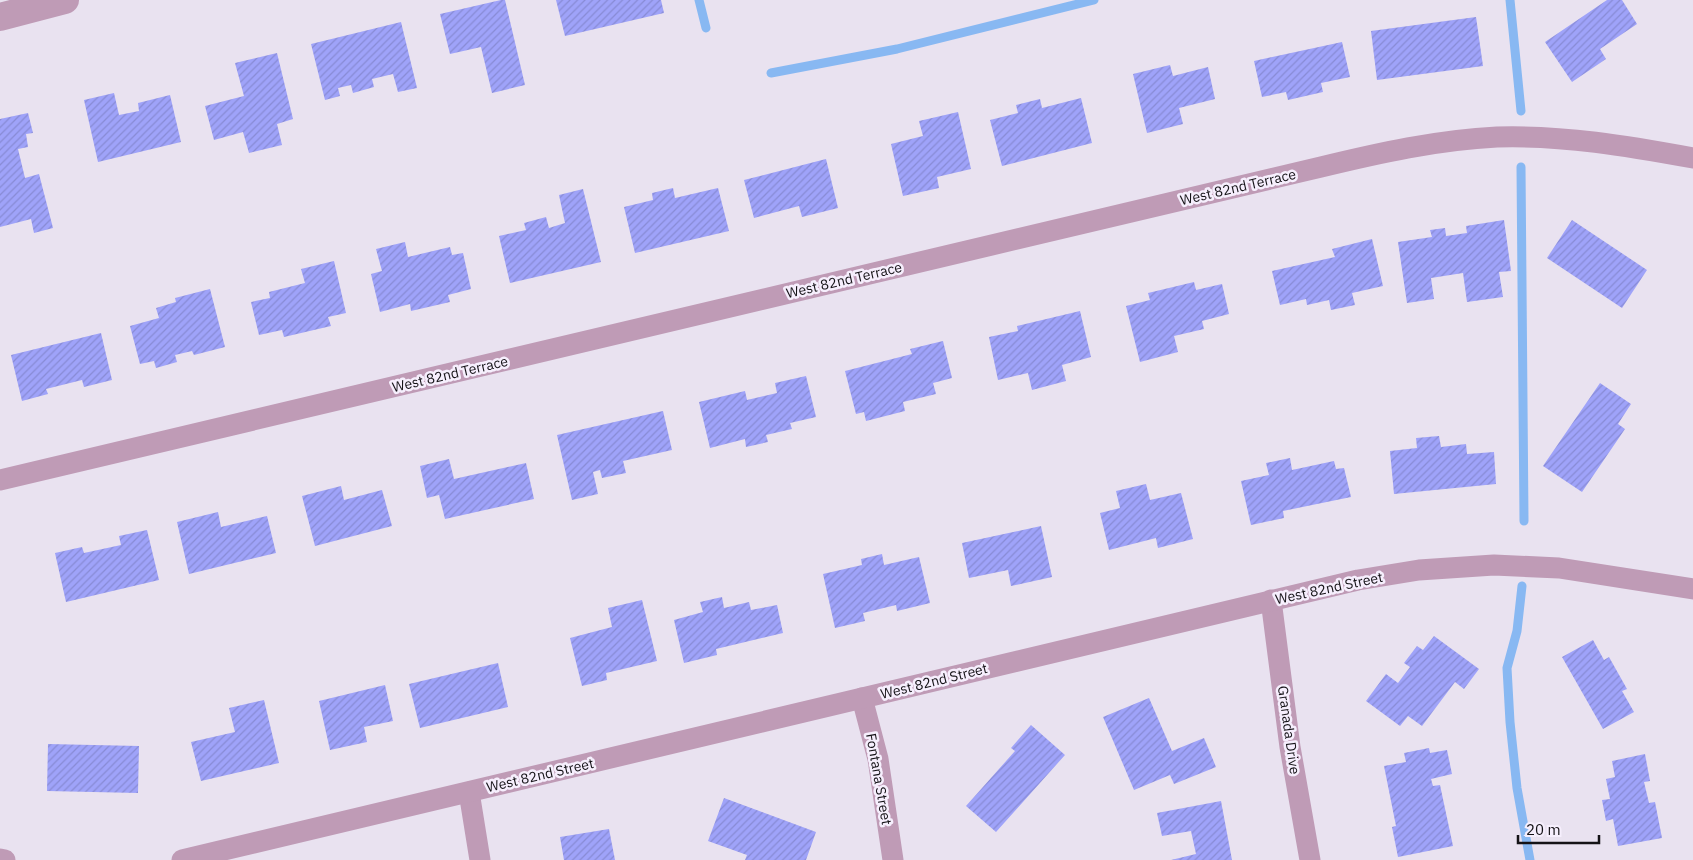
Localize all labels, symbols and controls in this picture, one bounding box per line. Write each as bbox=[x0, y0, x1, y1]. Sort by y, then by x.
street label: West 82nd Terrace bbox=[1178, 165, 1298, 209]
street label: West 82nd Terrace bbox=[784, 258, 904, 302]
street label: West 82nd Terrace bbox=[390, 352, 510, 396]
street label: West 82nd Street bbox=[1274, 568, 1384, 608]
street label: West 82nd Street bbox=[879, 659, 989, 703]
street label: Granada Drive bbox=[1274, 685, 1304, 776]
street label: Fontana Street bbox=[862, 732, 896, 826]
street label: West 82nd Street bbox=[485, 754, 595, 796]
scale bar bbox=[1518, 812, 1599, 844]
text: 20 m bbox=[1526, 820, 1561, 839]

